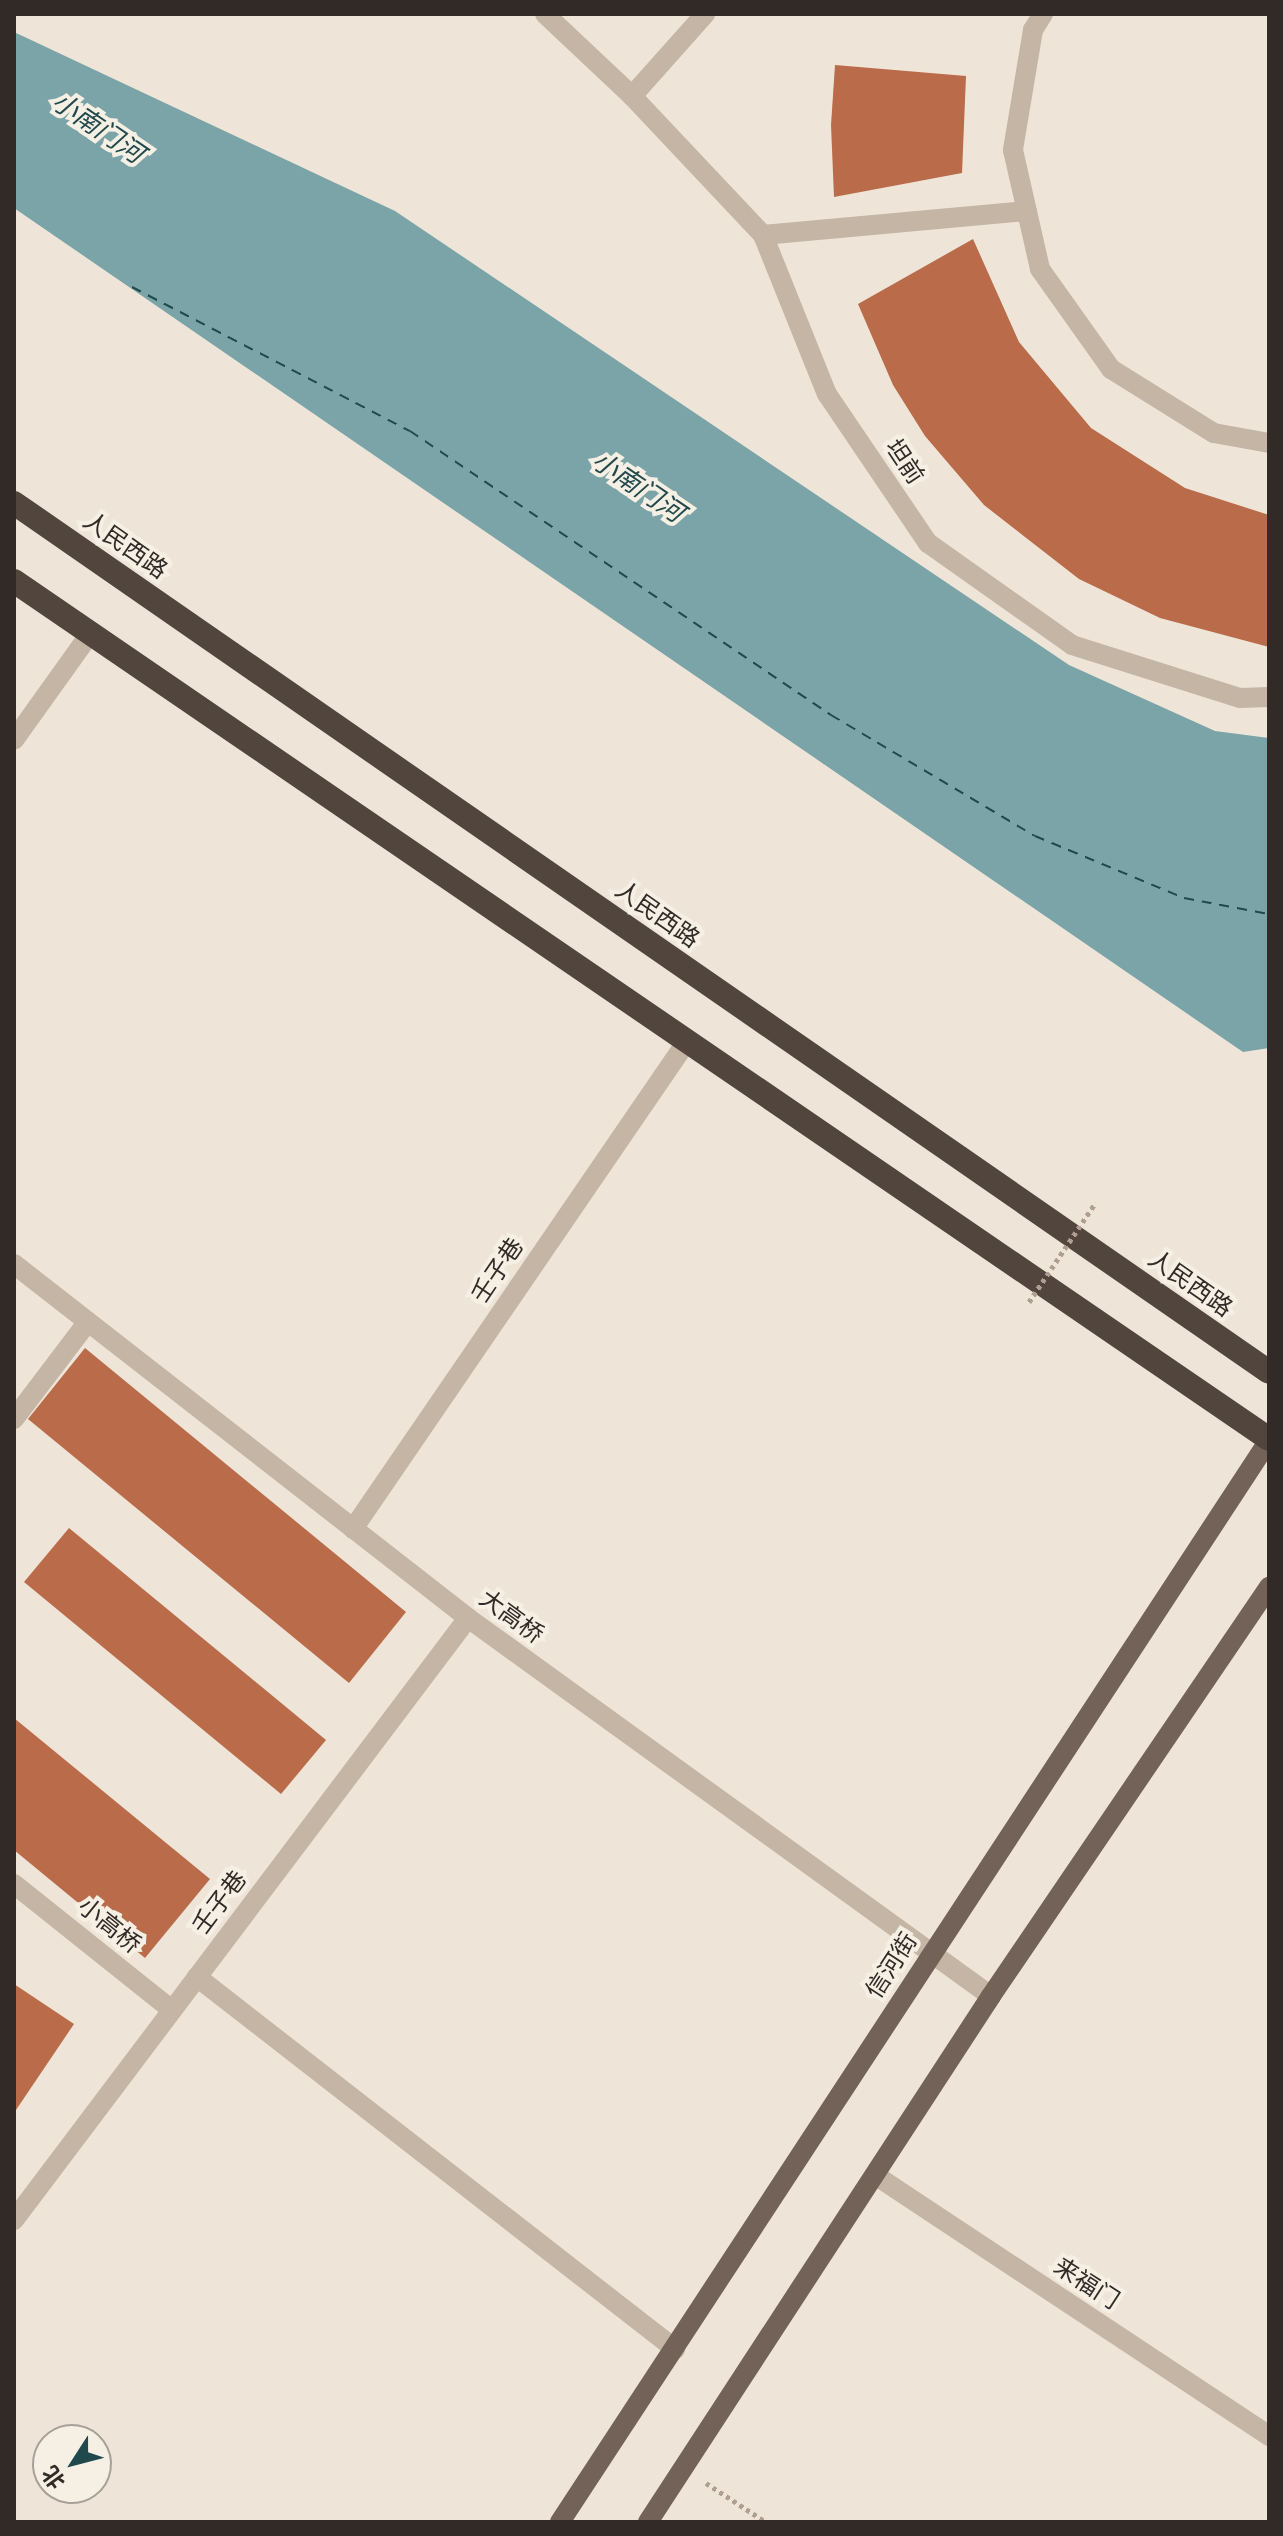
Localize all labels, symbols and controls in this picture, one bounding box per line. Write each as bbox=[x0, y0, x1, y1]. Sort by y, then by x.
water label: 小南门河 bbox=[45, 87, 149, 171]
street label: 坦前 bbox=[879, 434, 929, 490]
water label: 小南门河 bbox=[585, 446, 689, 530]
street label: 人民西路 bbox=[77, 507, 173, 585]
street label: 人民西路 bbox=[609, 876, 705, 954]
street label: 壬子巷 bbox=[466, 1233, 530, 1309]
street label: 人民西路 bbox=[1142, 1245, 1238, 1323]
street label: 大高桥 bbox=[473, 1584, 549, 1650]
street label: 壬子巷 bbox=[187, 1866, 253, 1940]
street label: 小高桥 bbox=[72, 1892, 146, 1960]
street label: 信河街 bbox=[860, 1928, 924, 2004]
street label: 来福门 bbox=[1048, 2252, 1124, 2316]
north arrow bbox=[32, 2424, 112, 2504]
text: 北 bbox=[36, 2460, 71, 2494]

